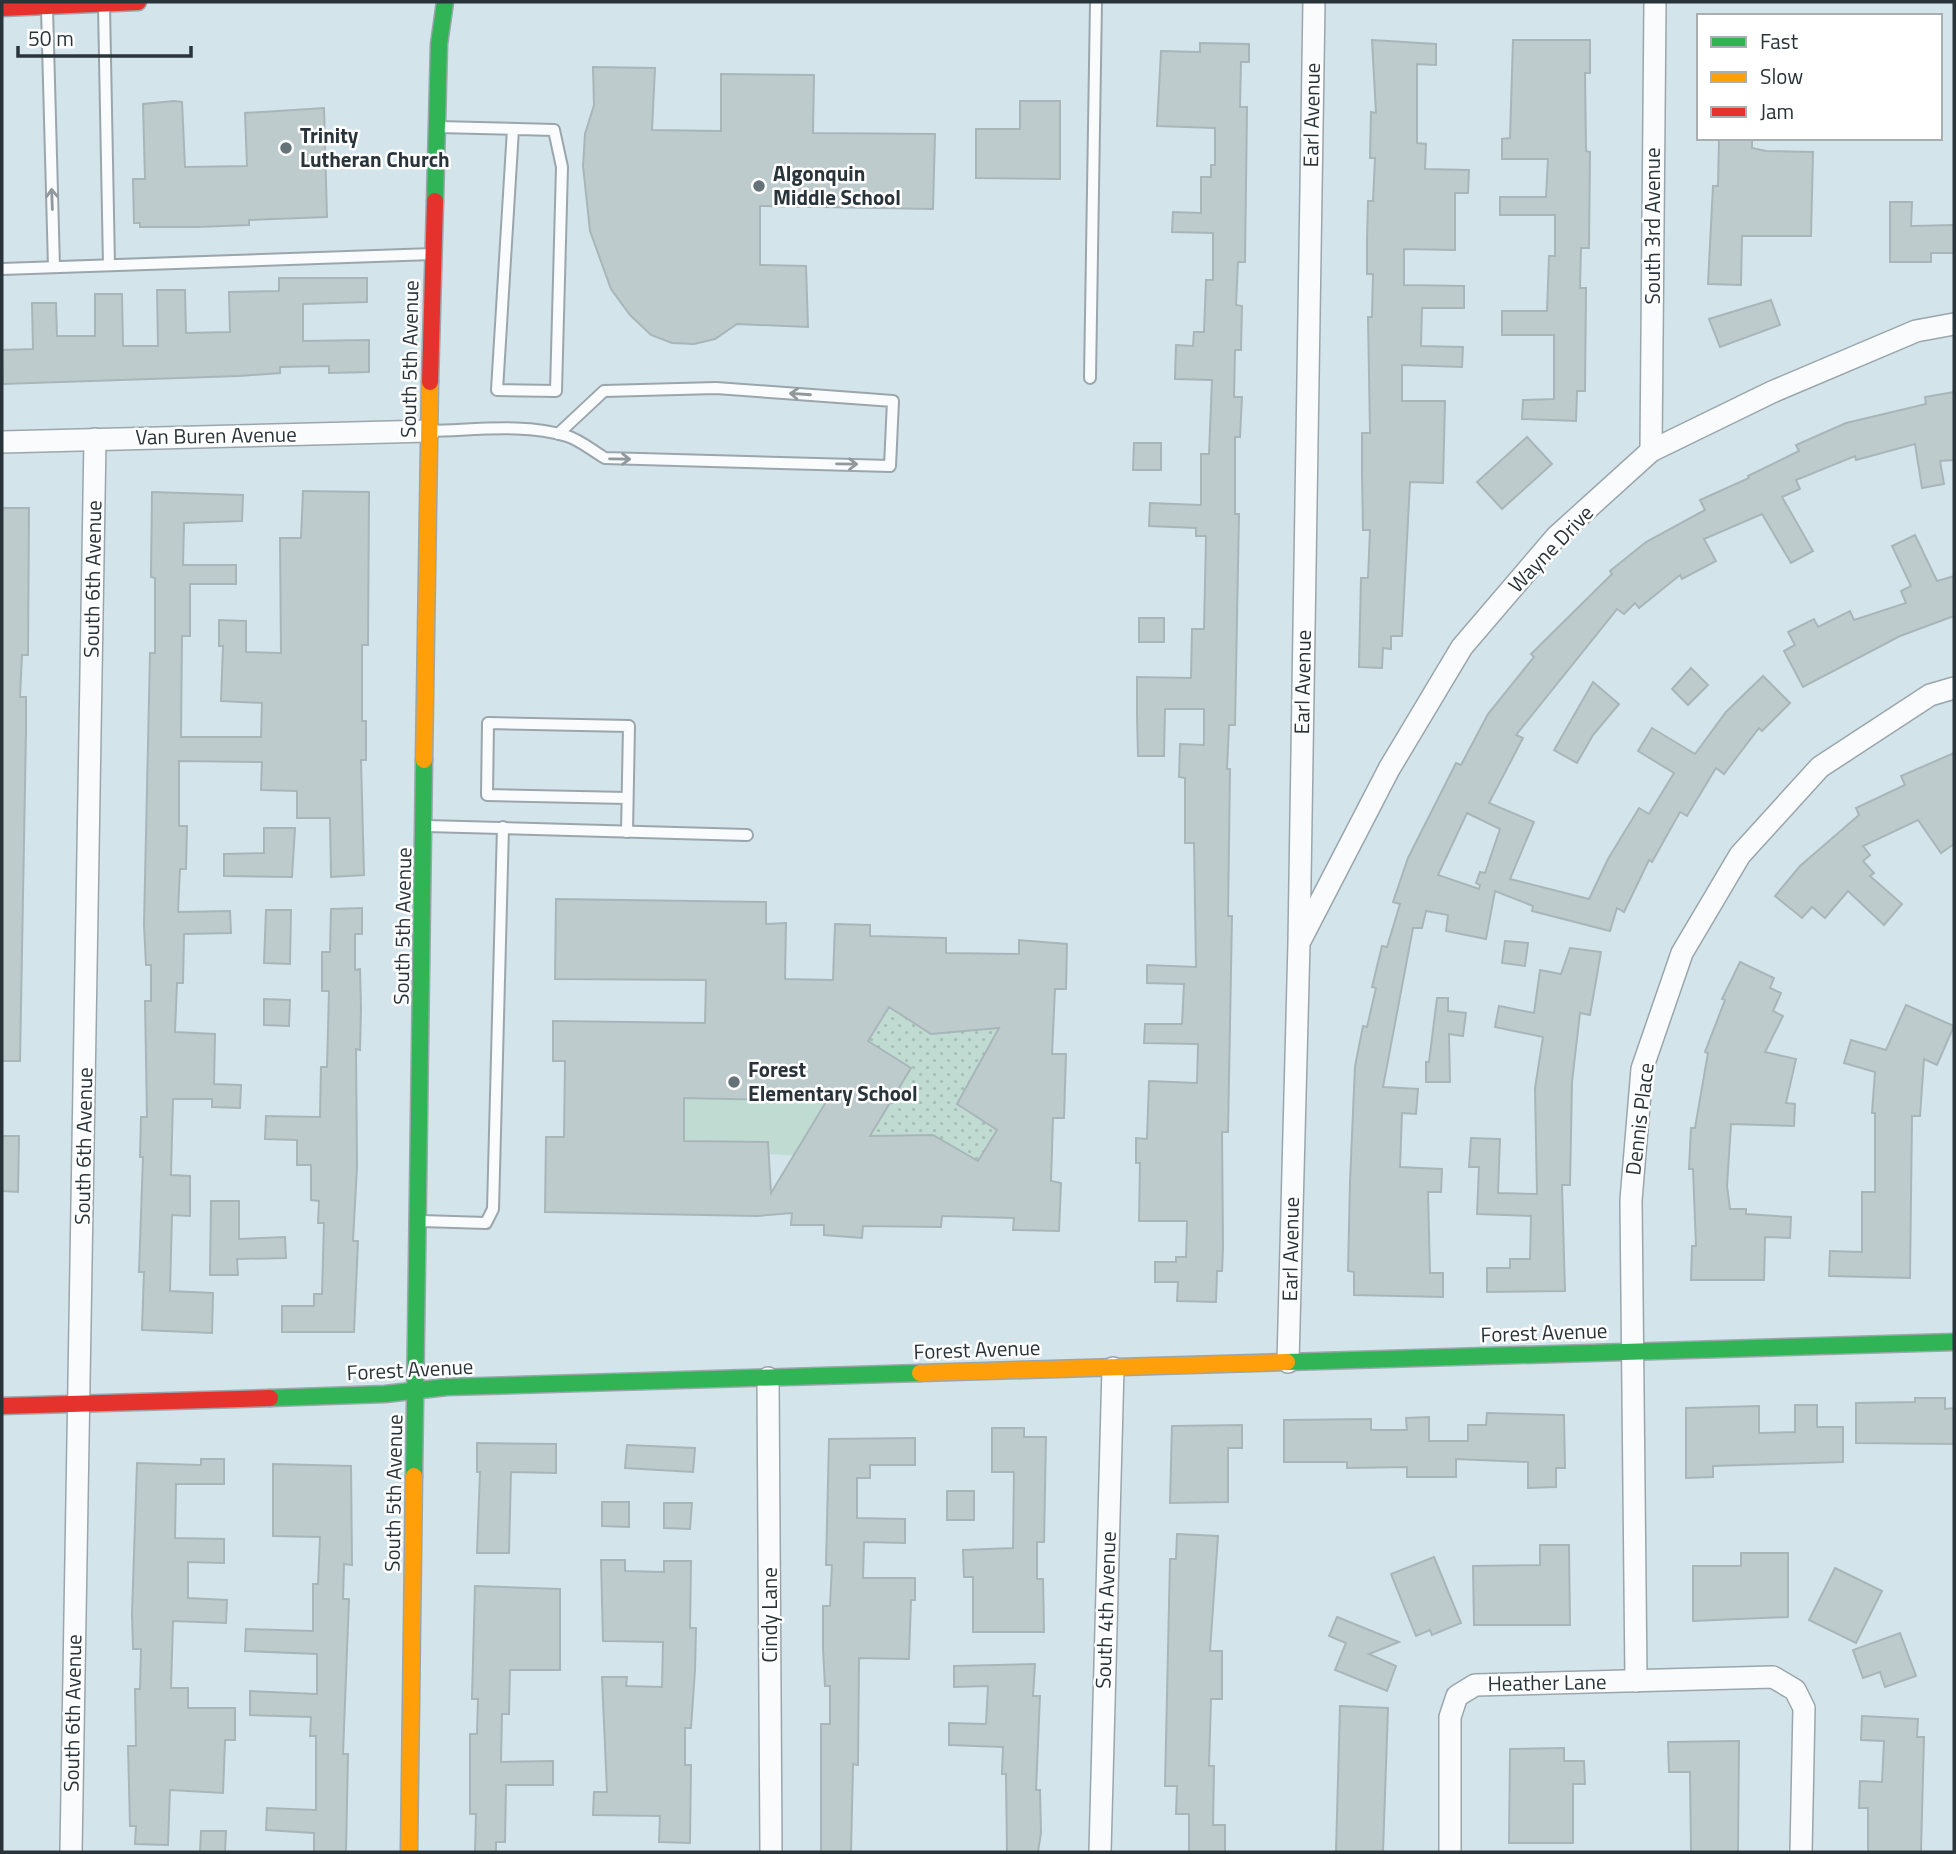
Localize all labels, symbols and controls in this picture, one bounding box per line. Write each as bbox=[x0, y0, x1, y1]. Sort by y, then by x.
scale bar bbox=[18, 14, 191, 58]
legend bbox=[1697, 14, 1942, 140]
text: 50 m bbox=[28, 22, 74, 54]
text: Fast bbox=[1760, 25, 1799, 57]
text: Slow bbox=[1760, 60, 1803, 92]
street label: Earl Avenue bbox=[1294, 62, 1328, 168]
text: Jam bbox=[1760, 95, 1794, 127]
place label: Trinity Lutheran Church bbox=[300, 119, 450, 175]
marker: Trinity Lutheran Church bbox=[278, 140, 294, 156]
street label: South 3rd Avenue bbox=[1636, 147, 1668, 305]
place label: Algonquin Middle School bbox=[773, 157, 901, 213]
marker: Algonquin Middle School bbox=[751, 178, 767, 194]
one-way arrow bbox=[46, 188, 59, 211]
street label: South 5th Avenue bbox=[392, 280, 426, 438]
one-way arrow bbox=[789, 387, 812, 400]
street label: Van Buren Avenue bbox=[135, 418, 297, 452]
one-way arrow bbox=[608, 452, 631, 465]
one-way arrow bbox=[835, 458, 858, 471]
street label: Wayne Drive bbox=[1500, 497, 1600, 599]
street label: South 6th Avenue bbox=[75, 500, 109, 658]
street label: Earl Avenue bbox=[1285, 629, 1319, 735]
street label: South 5th Avenue bbox=[385, 847, 419, 1005]
place label: Forest Elementary School bbox=[748, 1053, 918, 1109]
street label: Dennis Place bbox=[1616, 1061, 1662, 1177]
street label: South 6th Avenue bbox=[66, 1067, 100, 1225]
marker: Forest Elementary School bbox=[726, 1074, 742, 1090]
street label: Earl Avenue bbox=[1273, 1196, 1307, 1302]
street label: Forest Avenue bbox=[1480, 1314, 1608, 1350]
street label: Forest Avenue bbox=[913, 1331, 1041, 1367]
street label: Forest Avenue bbox=[346, 1350, 474, 1388]
street label: South 5th Avenue bbox=[376, 1414, 410, 1572]
street label: South 4th Avenue bbox=[1086, 1531, 1124, 1689]
street label: Cindy Lane bbox=[753, 1567, 785, 1663]
street label: South 6th Avenue bbox=[55, 1634, 89, 1792]
street label: Heather Lane bbox=[1487, 1665, 1607, 1699]

